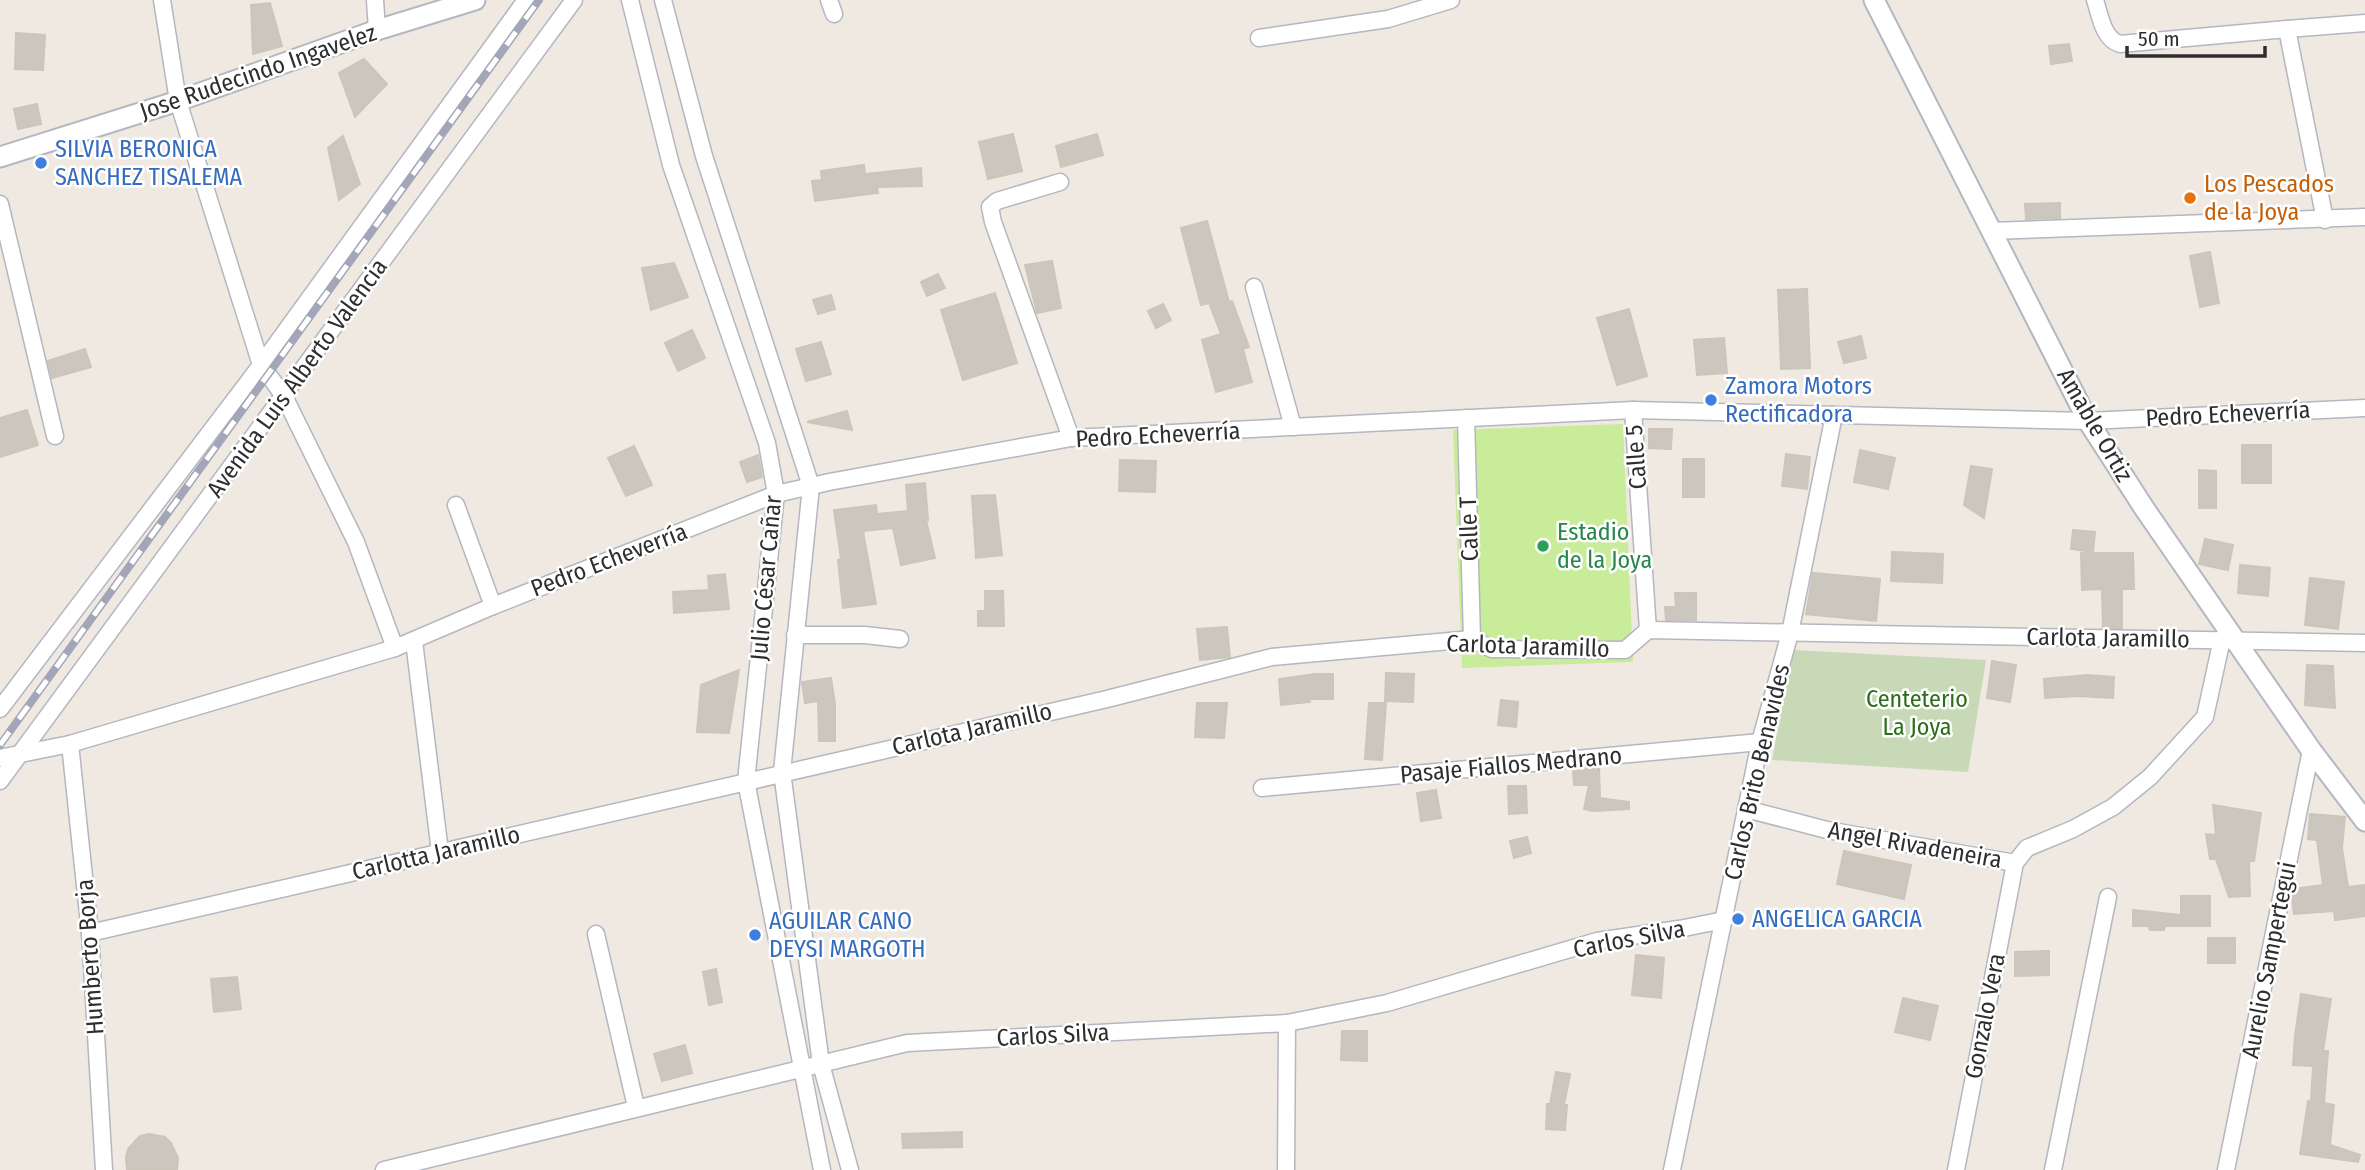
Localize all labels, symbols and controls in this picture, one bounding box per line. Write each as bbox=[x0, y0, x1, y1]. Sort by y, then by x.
scale bar bbox=[2127, 14, 2265, 58]
street label: Jose Rudecindo Ingavelez bbox=[136, 18, 380, 126]
text: 50 m bbox=[2138, 26, 2180, 52]
place label: SILVIA BERONICA SANCHEZ TISALEMA bbox=[55, 135, 243, 191]
marker: SILVIA BERONICA SANCHEZ TISALEMA bbox=[33, 155, 49, 171]
place label: Los Pescados de la Joya bbox=[2204, 170, 2334, 226]
marker: Los Pescados de la Joya bbox=[2182, 190, 2198, 206]
street label: Avenida Luis Alberto Valencia bbox=[201, 253, 393, 503]
street label: Amable Ortiz bbox=[2051, 363, 2139, 487]
place label: Zamora Motors Rectificadora bbox=[1725, 372, 1872, 428]
marker: Zamora Motors Rectificadora bbox=[1703, 392, 1719, 408]
street label: Pedro Echeverría bbox=[2145, 396, 2311, 432]
street label: Pedro Echeverría bbox=[1075, 417, 1241, 453]
street label: Calle 5 bbox=[1620, 424, 1652, 490]
street label: Julio César Cañar bbox=[745, 494, 787, 662]
street label: Calle T bbox=[1454, 496, 1484, 562]
street label: Pedro Echeverría bbox=[527, 517, 691, 603]
place label: Estadio de la Joya bbox=[1557, 518, 1652, 574]
marker: Estadio de la Joya bbox=[1535, 538, 1551, 554]
street label: Carlota Jaramillo bbox=[2026, 623, 2190, 653]
street label: Carlota Jaramillo bbox=[1446, 629, 1610, 663]
street label: Carlos Brito Benavides bbox=[1719, 661, 1795, 883]
park label: Centeterio La Joya bbox=[1866, 685, 1968, 741]
street label: Carlota Jaramillo bbox=[889, 697, 1055, 761]
street label: Pasaje Fiallos Medrano bbox=[1399, 741, 1623, 789]
street label: Angel Rivadeneira bbox=[1826, 816, 2004, 874]
street label: Carlotta Jaramillo bbox=[349, 820, 523, 886]
street label: Aurelio Sampertegui bbox=[2236, 859, 2302, 1061]
street label: Humberto Borja bbox=[71, 878, 109, 1036]
place label: ANGELICA GARCIA bbox=[1752, 905, 1922, 933]
place label: AGUILAR CANO DEYSI MARGOTH bbox=[769, 907, 926, 963]
marker: ANGELICA GARCIA bbox=[1730, 911, 1746, 927]
street label: Carlos Silva bbox=[1571, 914, 1687, 964]
marker: AGUILAR CANO DEYSI MARGOTH bbox=[747, 927, 763, 943]
street label: Gonzalo Vera bbox=[1959, 951, 2011, 1081]
street label: Carlos Silva bbox=[996, 1018, 1110, 1052]

